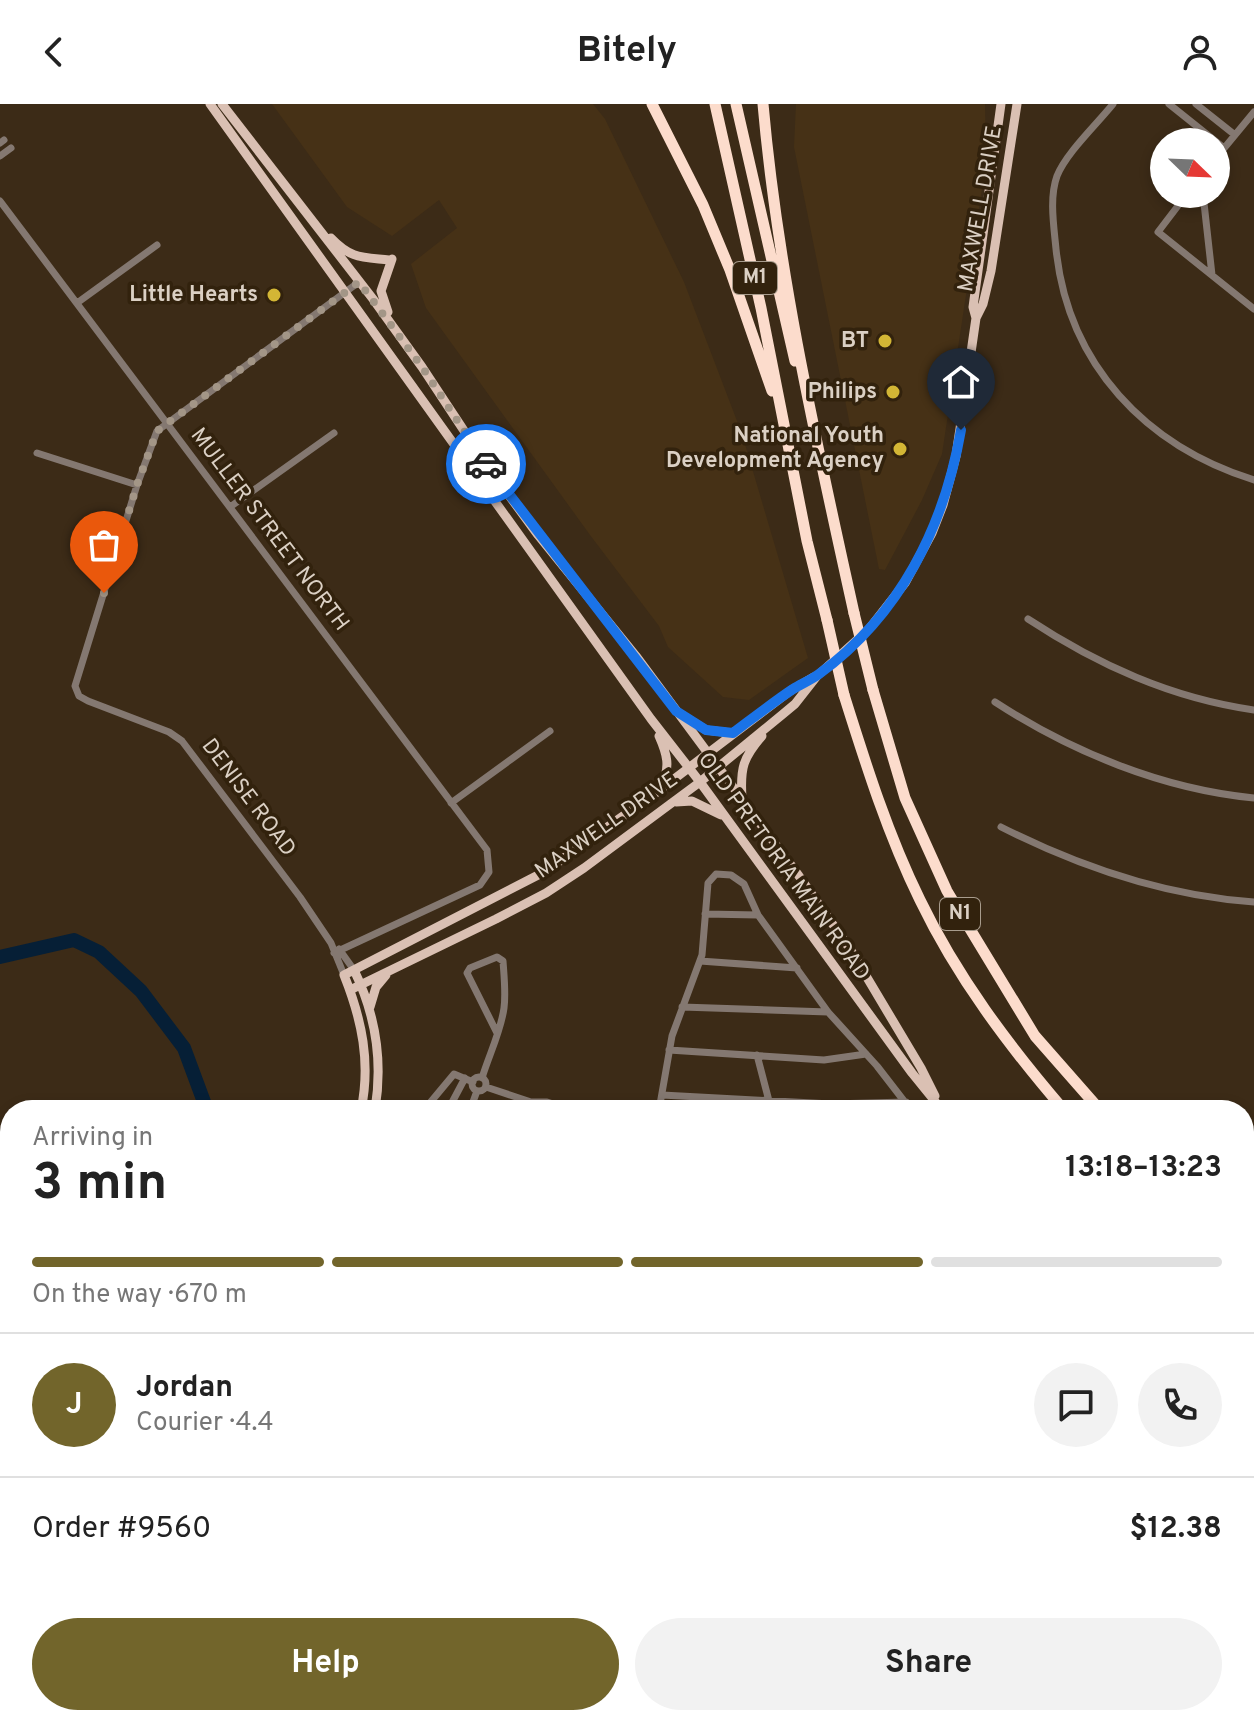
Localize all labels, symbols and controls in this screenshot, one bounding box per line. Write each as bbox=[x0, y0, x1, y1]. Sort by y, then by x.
text: Bitely bbox=[577, 29, 677, 75]
icon: back bbox=[32, 30, 76, 74]
icon: person bbox=[1178, 30, 1222, 74]
street label: MAXWELL DRIVE bbox=[953, 124, 1009, 294]
north arrow bbox=[1150, 128, 1230, 208]
map controls bbox=[1150, 128, 1230, 208]
road number: M1 bbox=[733, 262, 777, 294]
place label: Little Hearts bbox=[129, 282, 258, 309]
marker: Little Hearts bbox=[265, 286, 283, 304]
place label: BT bbox=[841, 328, 869, 355]
marker: BT bbox=[876, 332, 894, 350]
pin bbox=[927, 348, 995, 430]
icon: home bbox=[939, 360, 983, 404]
place label: Philips bbox=[808, 379, 877, 406]
marker: Philips bbox=[884, 383, 902, 401]
street label: MULLER STREET NORTH bbox=[184, 423, 354, 637]
place label: National Youth Development Agency bbox=[666, 423, 884, 475]
courier bbox=[446, 424, 526, 504]
marker: National Youth Development Agency bbox=[891, 440, 909, 458]
icon: car bbox=[464, 442, 508, 486]
pin bbox=[70, 511, 138, 593]
icon: bag bbox=[82, 523, 126, 567]
street label: DENISE ROAD bbox=[195, 734, 301, 862]
street label: OLD PRETORIA MAIN ROAD bbox=[691, 748, 875, 986]
street label: MAXWELL DRIVE bbox=[530, 767, 684, 885]
road number: N1 bbox=[940, 898, 980, 930]
text: Arriving in bbox=[32, 1122, 153, 1155]
text: 13:18–13:23 bbox=[1065, 1150, 1222, 1187]
text: 3 min bbox=[32, 1152, 167, 1218]
text: On the way · 670 m bbox=[32, 1279, 247, 1312]
button: chat bbox=[1034, 1363, 1118, 1447]
button: phone bbox=[1138, 1363, 1222, 1447]
text: Jordan bbox=[136, 1370, 233, 1407]
text: J bbox=[66, 1387, 82, 1424]
text: Courier · 4.4 bbox=[136, 1407, 274, 1440]
text: Order #9560 bbox=[32, 1511, 211, 1548]
text: $12.38 bbox=[1129, 1511, 1222, 1548]
button: Help bbox=[32, 1618, 619, 1710]
button: Share bbox=[635, 1618, 1222, 1710]

